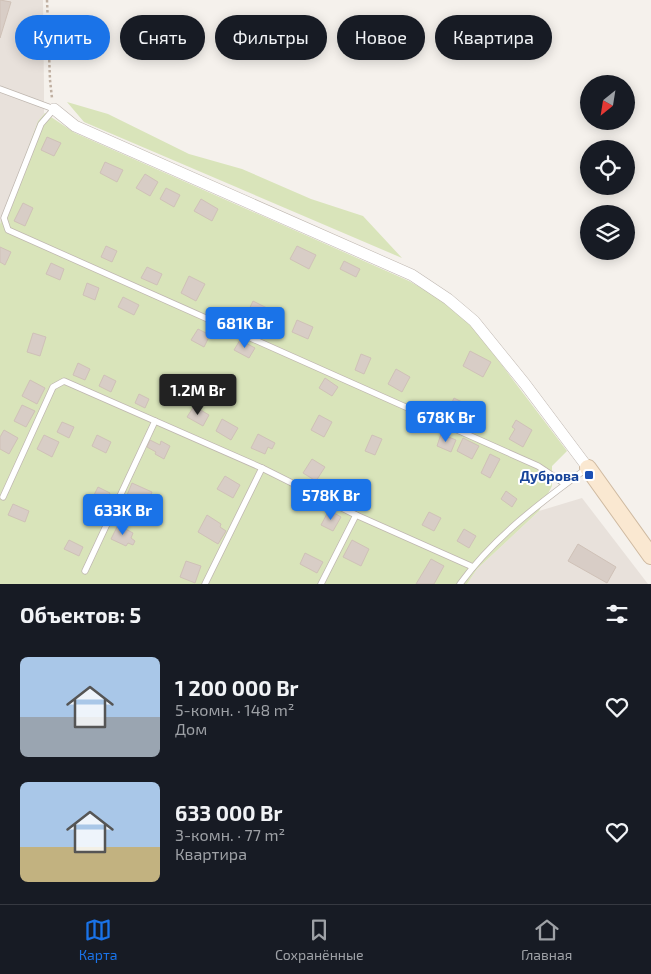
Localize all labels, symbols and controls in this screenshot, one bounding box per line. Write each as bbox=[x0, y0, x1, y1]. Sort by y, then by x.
chip: Купить bbox=[15, 15, 110, 60]
chip: Снять bbox=[120, 15, 205, 60]
chip: Фильтры bbox=[215, 15, 327, 60]
chip: Новое bbox=[337, 15, 425, 60]
chip: Квартира bbox=[435, 15, 552, 60]
north arrow bbox=[580, 75, 635, 130]
map controls bbox=[580, 75, 635, 260]
button: locate bbox=[580, 140, 635, 195]
button: layers bbox=[580, 205, 635, 260]
pin: 681K Br bbox=[199, 306, 291, 349]
text: 681K Br bbox=[217, 313, 273, 332]
pin: 1.2M Br bbox=[152, 374, 244, 416]
text: 1.2M Br bbox=[170, 380, 226, 399]
pin: 678K Br bbox=[400, 400, 492, 443]
text: 678K Br bbox=[417, 407, 475, 426]
place label: Дуброва bbox=[520, 467, 579, 484]
marker: Дуброва bbox=[583, 469, 595, 481]
pin: 578K Br bbox=[285, 478, 377, 521]
text: 578K Br bbox=[302, 485, 360, 504]
pin: 633K Br bbox=[77, 494, 169, 536]
text: 633K Br bbox=[94, 500, 152, 519]
icon: filters bbox=[603, 600, 631, 628]
text: Объектов: 5 bbox=[20, 602, 141, 627]
text: 1 200 000 Br bbox=[175, 675, 299, 700]
icon: home bbox=[60, 677, 120, 737]
icon: heart bbox=[603, 693, 631, 721]
text: 5-комн. · 148 m² bbox=[175, 700, 294, 719]
text: Дом bbox=[175, 719, 207, 738]
text: 633 000 Br bbox=[175, 800, 282, 825]
icon: home bbox=[60, 802, 120, 862]
icon: heart bbox=[603, 818, 631, 846]
text: 3-комн. · 77 m² bbox=[175, 825, 285, 844]
text: Квартира bbox=[175, 844, 247, 863]
tab: Карта bbox=[79, 916, 118, 963]
tab: Сохранённые bbox=[275, 916, 364, 963]
tab: Главная bbox=[521, 916, 572, 963]

